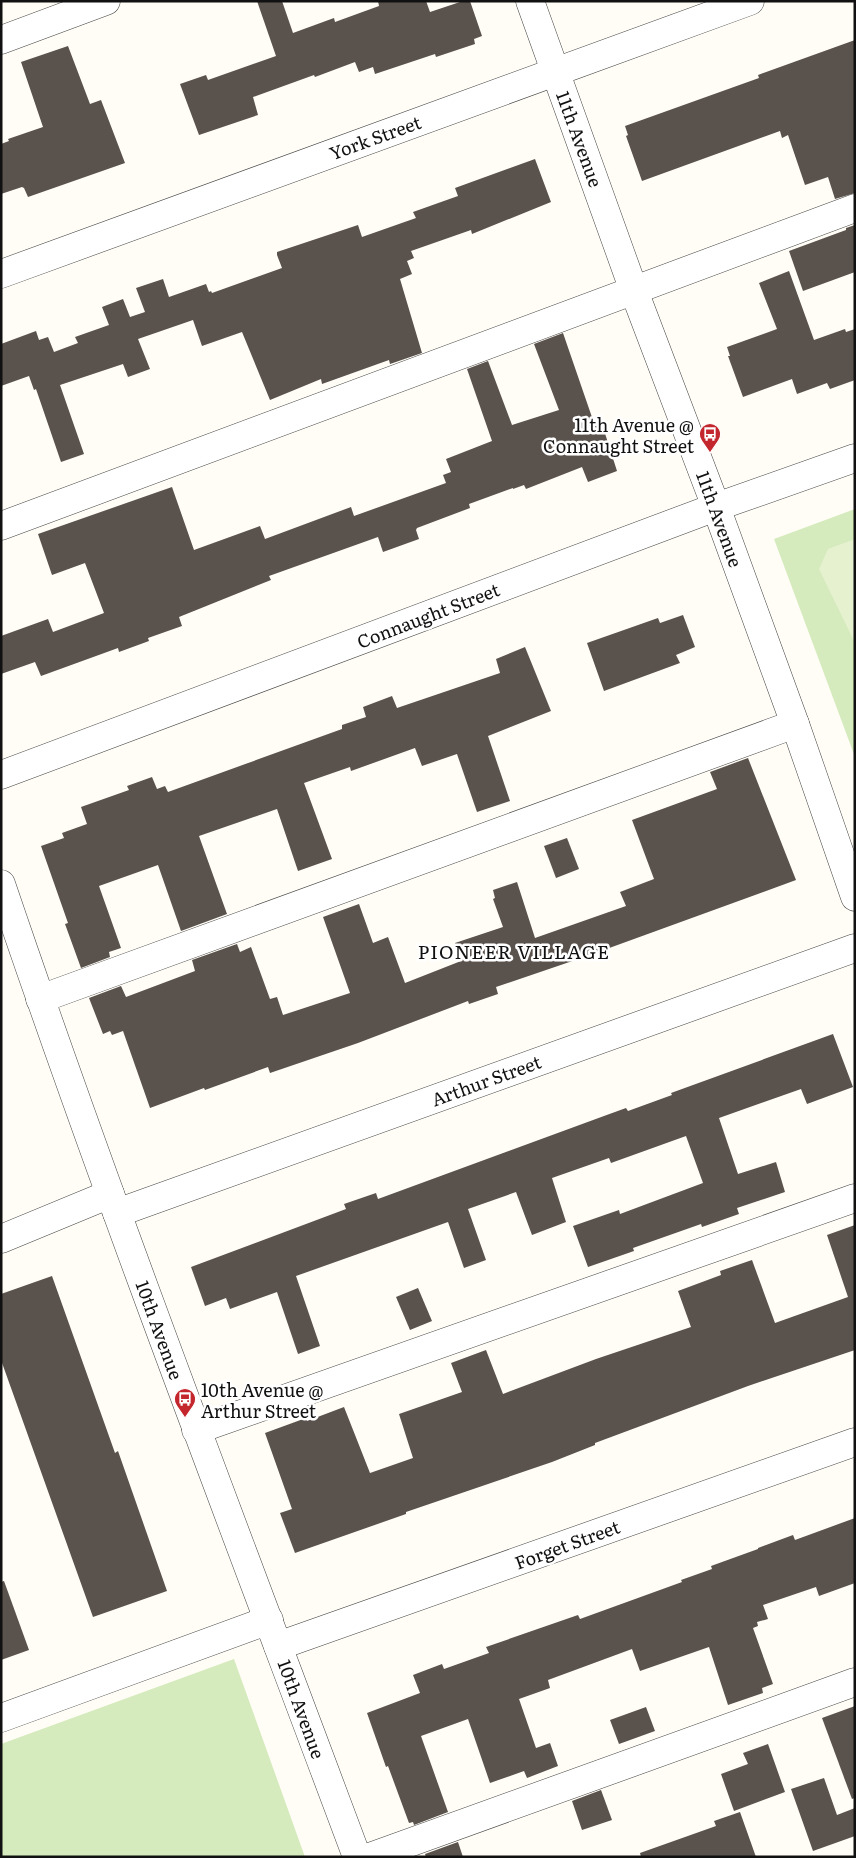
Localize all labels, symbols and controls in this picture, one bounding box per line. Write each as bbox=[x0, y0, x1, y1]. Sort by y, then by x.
street label: 11th Avenue bbox=[550, 87, 610, 191]
street label: York Street bbox=[325, 108, 425, 166]
place label: 11th Avenue @ Connaught Street bbox=[543, 411, 695, 459]
bus stop icon: 11th Avenue @ Connaught Street bbox=[698, 422, 722, 453]
street label: 11th Avenue bbox=[690, 467, 750, 571]
street label: Connaught Street bbox=[353, 575, 504, 655]
district label: PIONEER VILLAGE bbox=[418, 937, 610, 965]
street label: Arthur Street bbox=[427, 1047, 545, 1112]
street label: 10th Avenue bbox=[130, 1277, 190, 1383]
place label: 10th Avenue @ Arthur Street bbox=[201, 1376, 324, 1424]
bus stop icon: 10th Avenue @ Arthur Street bbox=[173, 1387, 197, 1418]
street label: Forget Street bbox=[511, 1512, 624, 1576]
street label: 10th Avenue bbox=[272, 1656, 332, 1762]

